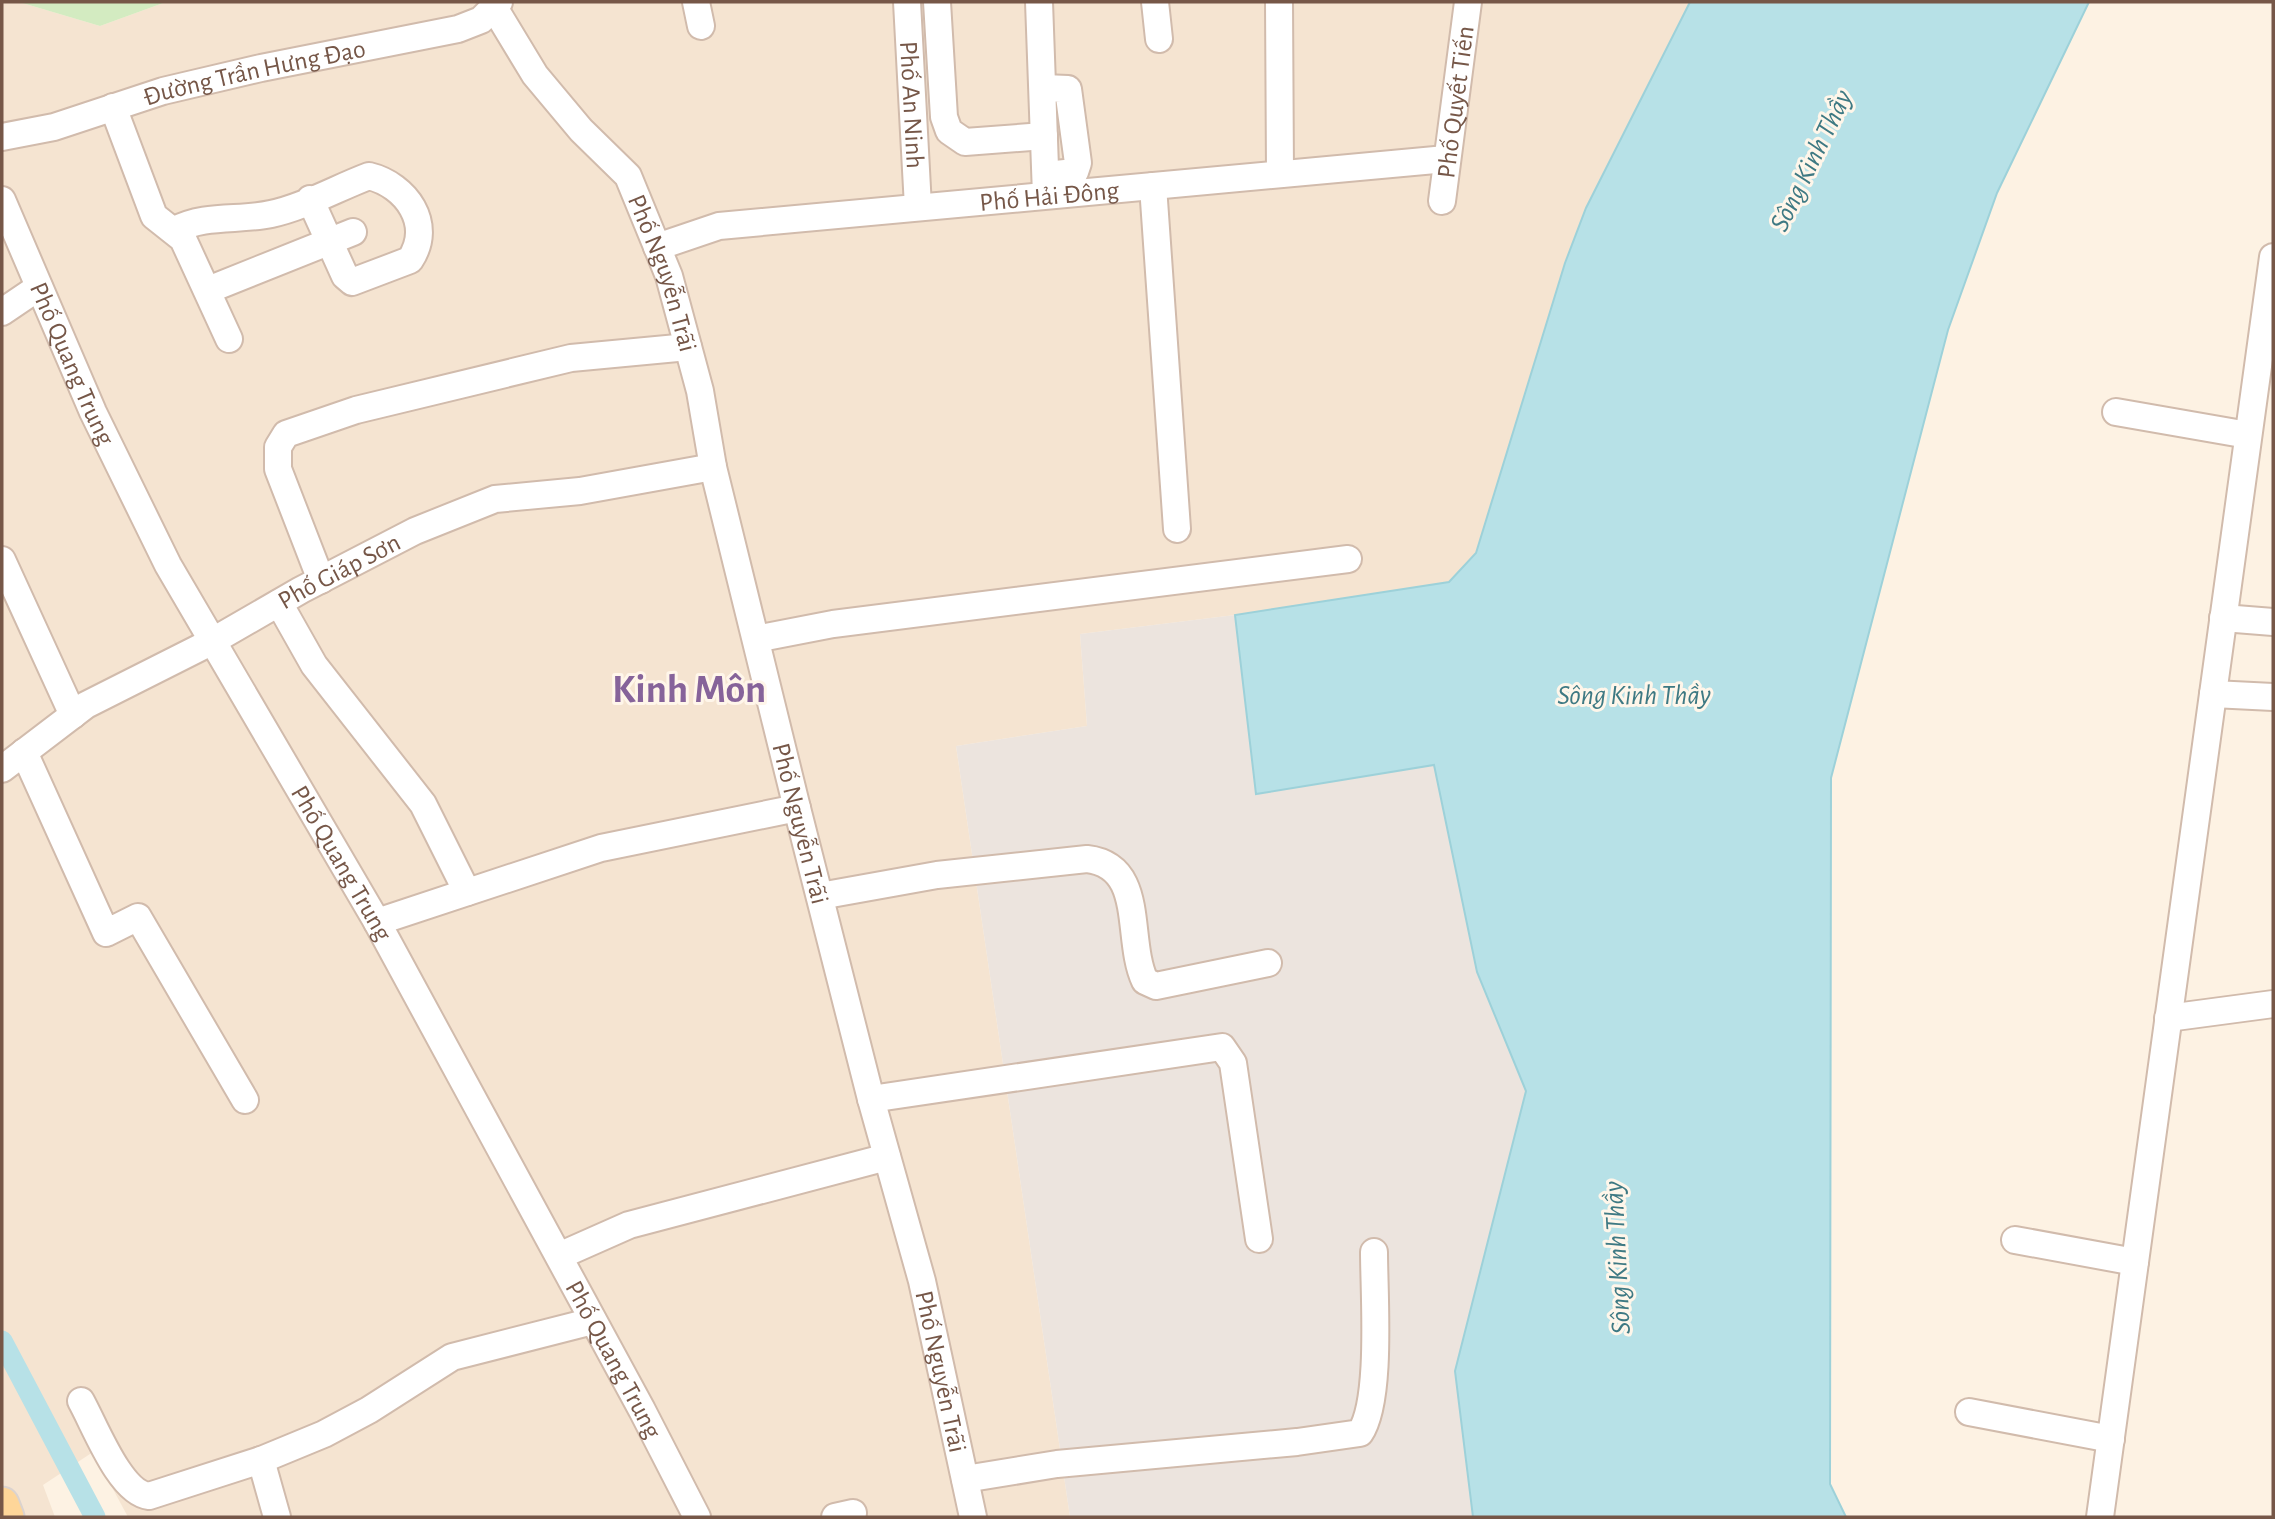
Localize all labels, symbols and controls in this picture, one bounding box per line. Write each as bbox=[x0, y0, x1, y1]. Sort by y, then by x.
street label: Phố Quyết Tiến bbox=[1433, 24, 1479, 180]
street label: Đường Trần Hưng Đạo bbox=[140, 36, 368, 111]
street label: Phố An Ninh bbox=[895, 40, 928, 169]
water label: Sông Kinh Thầy bbox=[1766, 85, 1858, 236]
street label: Phố Hải Đông bbox=[978, 177, 1120, 216]
street label: Phố Nguyễn Trãi bbox=[623, 191, 701, 355]
street label: Phố Quang Trung bbox=[25, 279, 119, 450]
street label: Phố Giáp Sơn bbox=[274, 529, 405, 614]
district label: Kinh Môn bbox=[612, 670, 766, 710]
water label: Sông Kinh Thầy bbox=[1557, 682, 1711, 710]
street label: Phố Nguyễn Trãi bbox=[767, 741, 833, 907]
street label: Phố Quang Trung bbox=[286, 781, 397, 945]
water label: Sông Kinh Thầy bbox=[1600, 1180, 1636, 1335]
street label: Phố Quang Trung bbox=[560, 1276, 666, 1443]
street label: Phố Nguyễn Trãi bbox=[910, 1288, 971, 1455]

